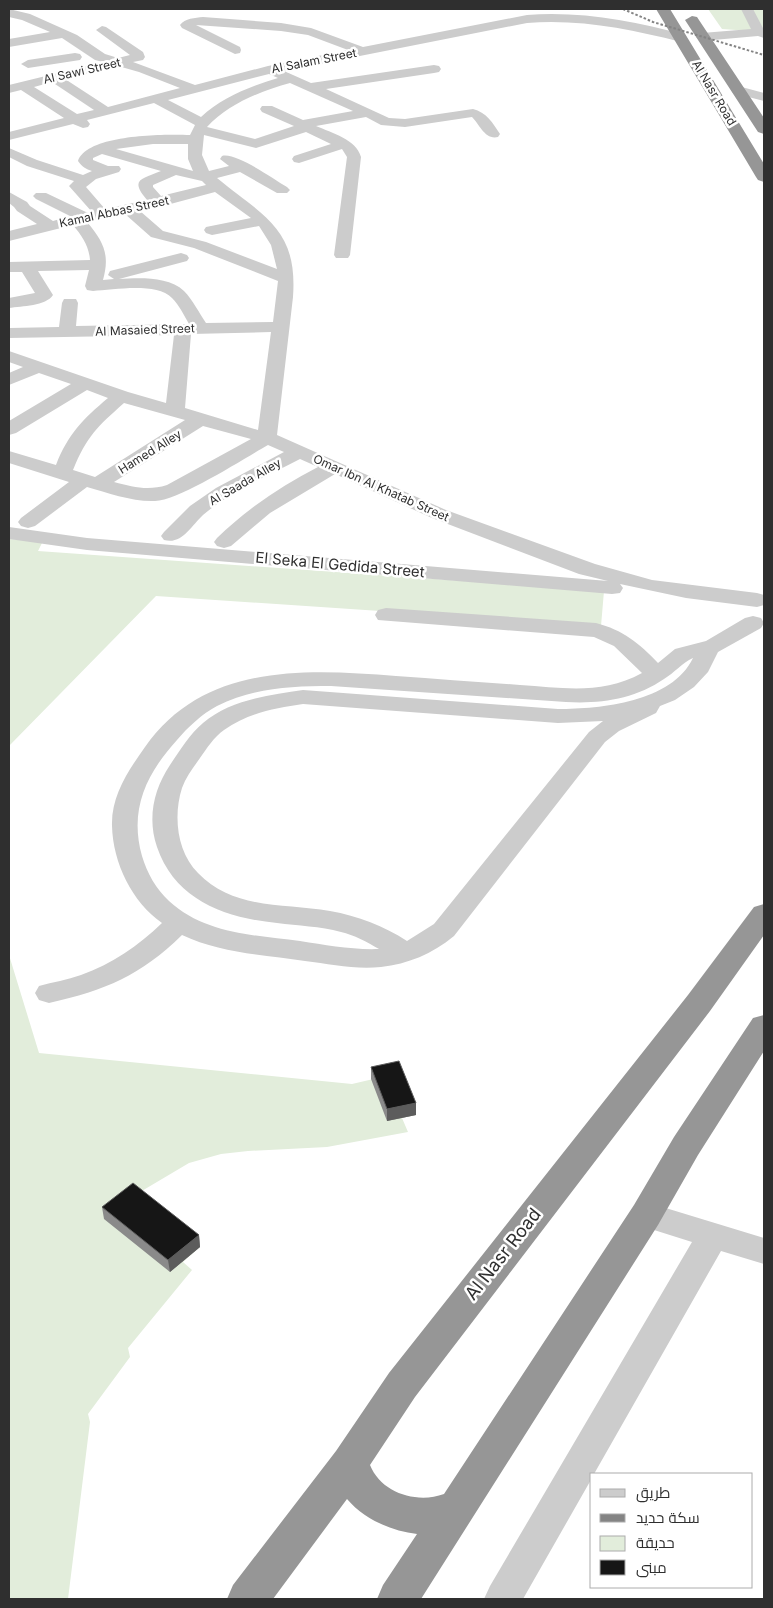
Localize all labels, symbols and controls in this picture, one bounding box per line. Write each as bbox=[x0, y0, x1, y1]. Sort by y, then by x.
street label: Al Salam Street bbox=[270, 45, 358, 76]
street label: Al Sawi Street bbox=[42, 54, 122, 87]
street label: Al Nasr Road bbox=[689, 57, 740, 128]
street label: Kamal Abbas Street bbox=[58, 193, 170, 230]
street label: Al Masaied Street bbox=[95, 320, 195, 339]
street label: Hamed Alley bbox=[115, 426, 184, 477]
street label: Omar Ibn Al Khatab Street bbox=[311, 451, 452, 524]
street label: Al Saada Alley bbox=[206, 455, 284, 508]
street label: El Seka El Gedida Street bbox=[255, 548, 426, 581]
street label: Al Nasr Road bbox=[460, 1204, 545, 1304]
legend bbox=[590, 1473, 753, 1588]
text: طريق bbox=[636, 1483, 670, 1503]
text: سكة حديد bbox=[636, 1508, 700, 1527]
text: حديقة bbox=[636, 1533, 675, 1552]
text: مبنى bbox=[636, 1558, 667, 1578]

